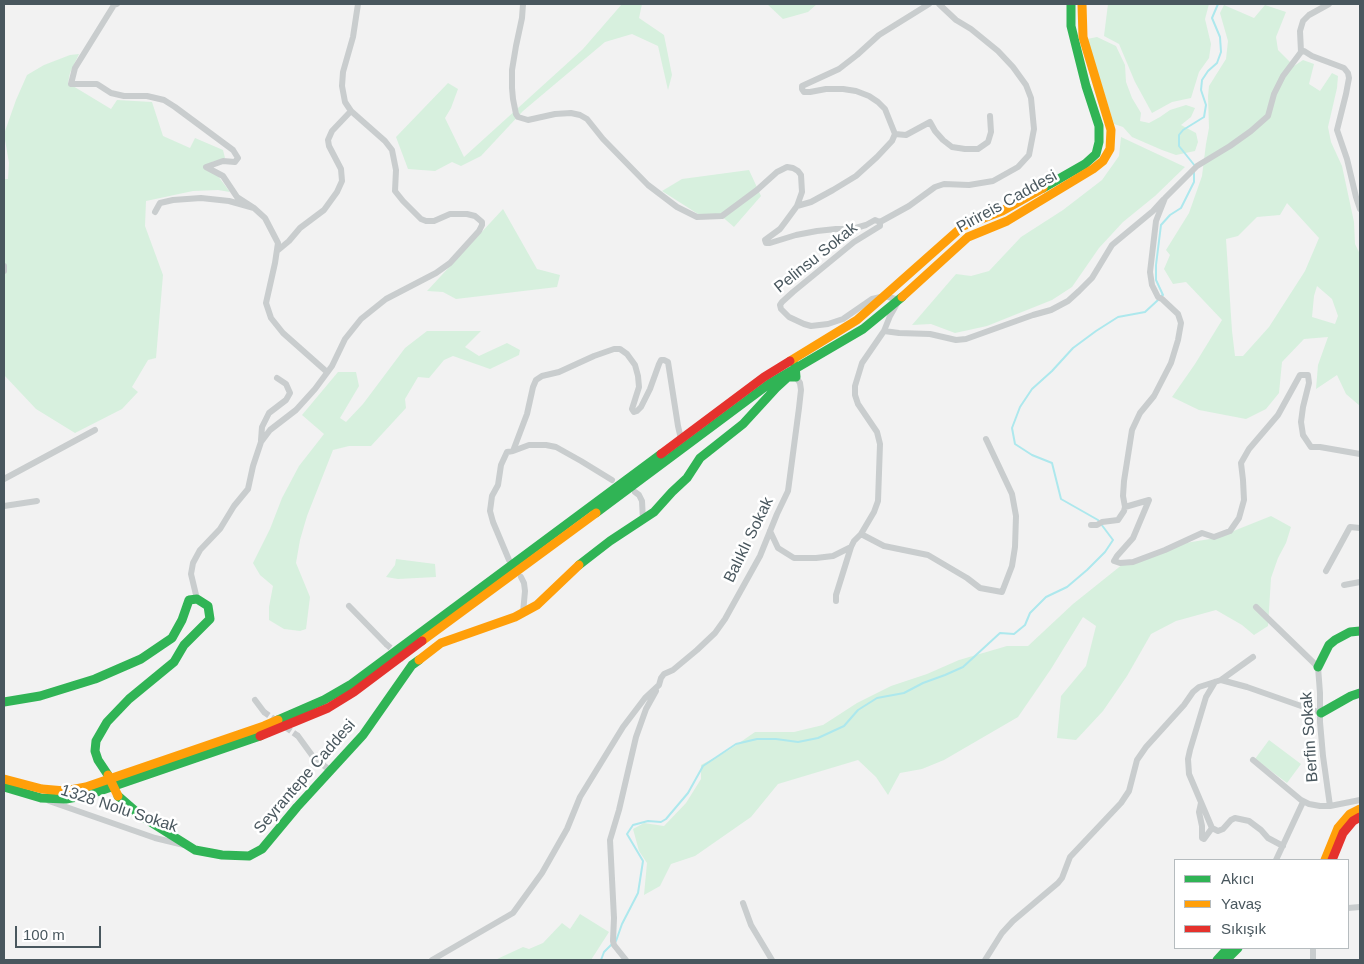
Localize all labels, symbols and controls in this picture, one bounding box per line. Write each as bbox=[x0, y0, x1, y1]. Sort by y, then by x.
street label: Pirireis Caddesi bbox=[953, 166, 1061, 238]
street label: Pelinsu Sokak bbox=[771, 219, 861, 297]
street label: Balıklı Sokak bbox=[720, 494, 778, 586]
street label: Berfin Sokak bbox=[1297, 691, 1323, 783]
street label: Seyrantepe Caddesi bbox=[250, 716, 360, 838]
street label: 1328 Nolu Sokak bbox=[58, 781, 180, 837]
legend bbox=[1174, 859, 1349, 949]
text: Akıcı bbox=[1221, 870, 1254, 887]
text: Yavaş bbox=[1221, 895, 1262, 912]
scale bar bbox=[18, 916, 104, 948]
text: Sıkışık bbox=[1221, 920, 1266, 937]
text: 100 m bbox=[23, 926, 65, 943]

